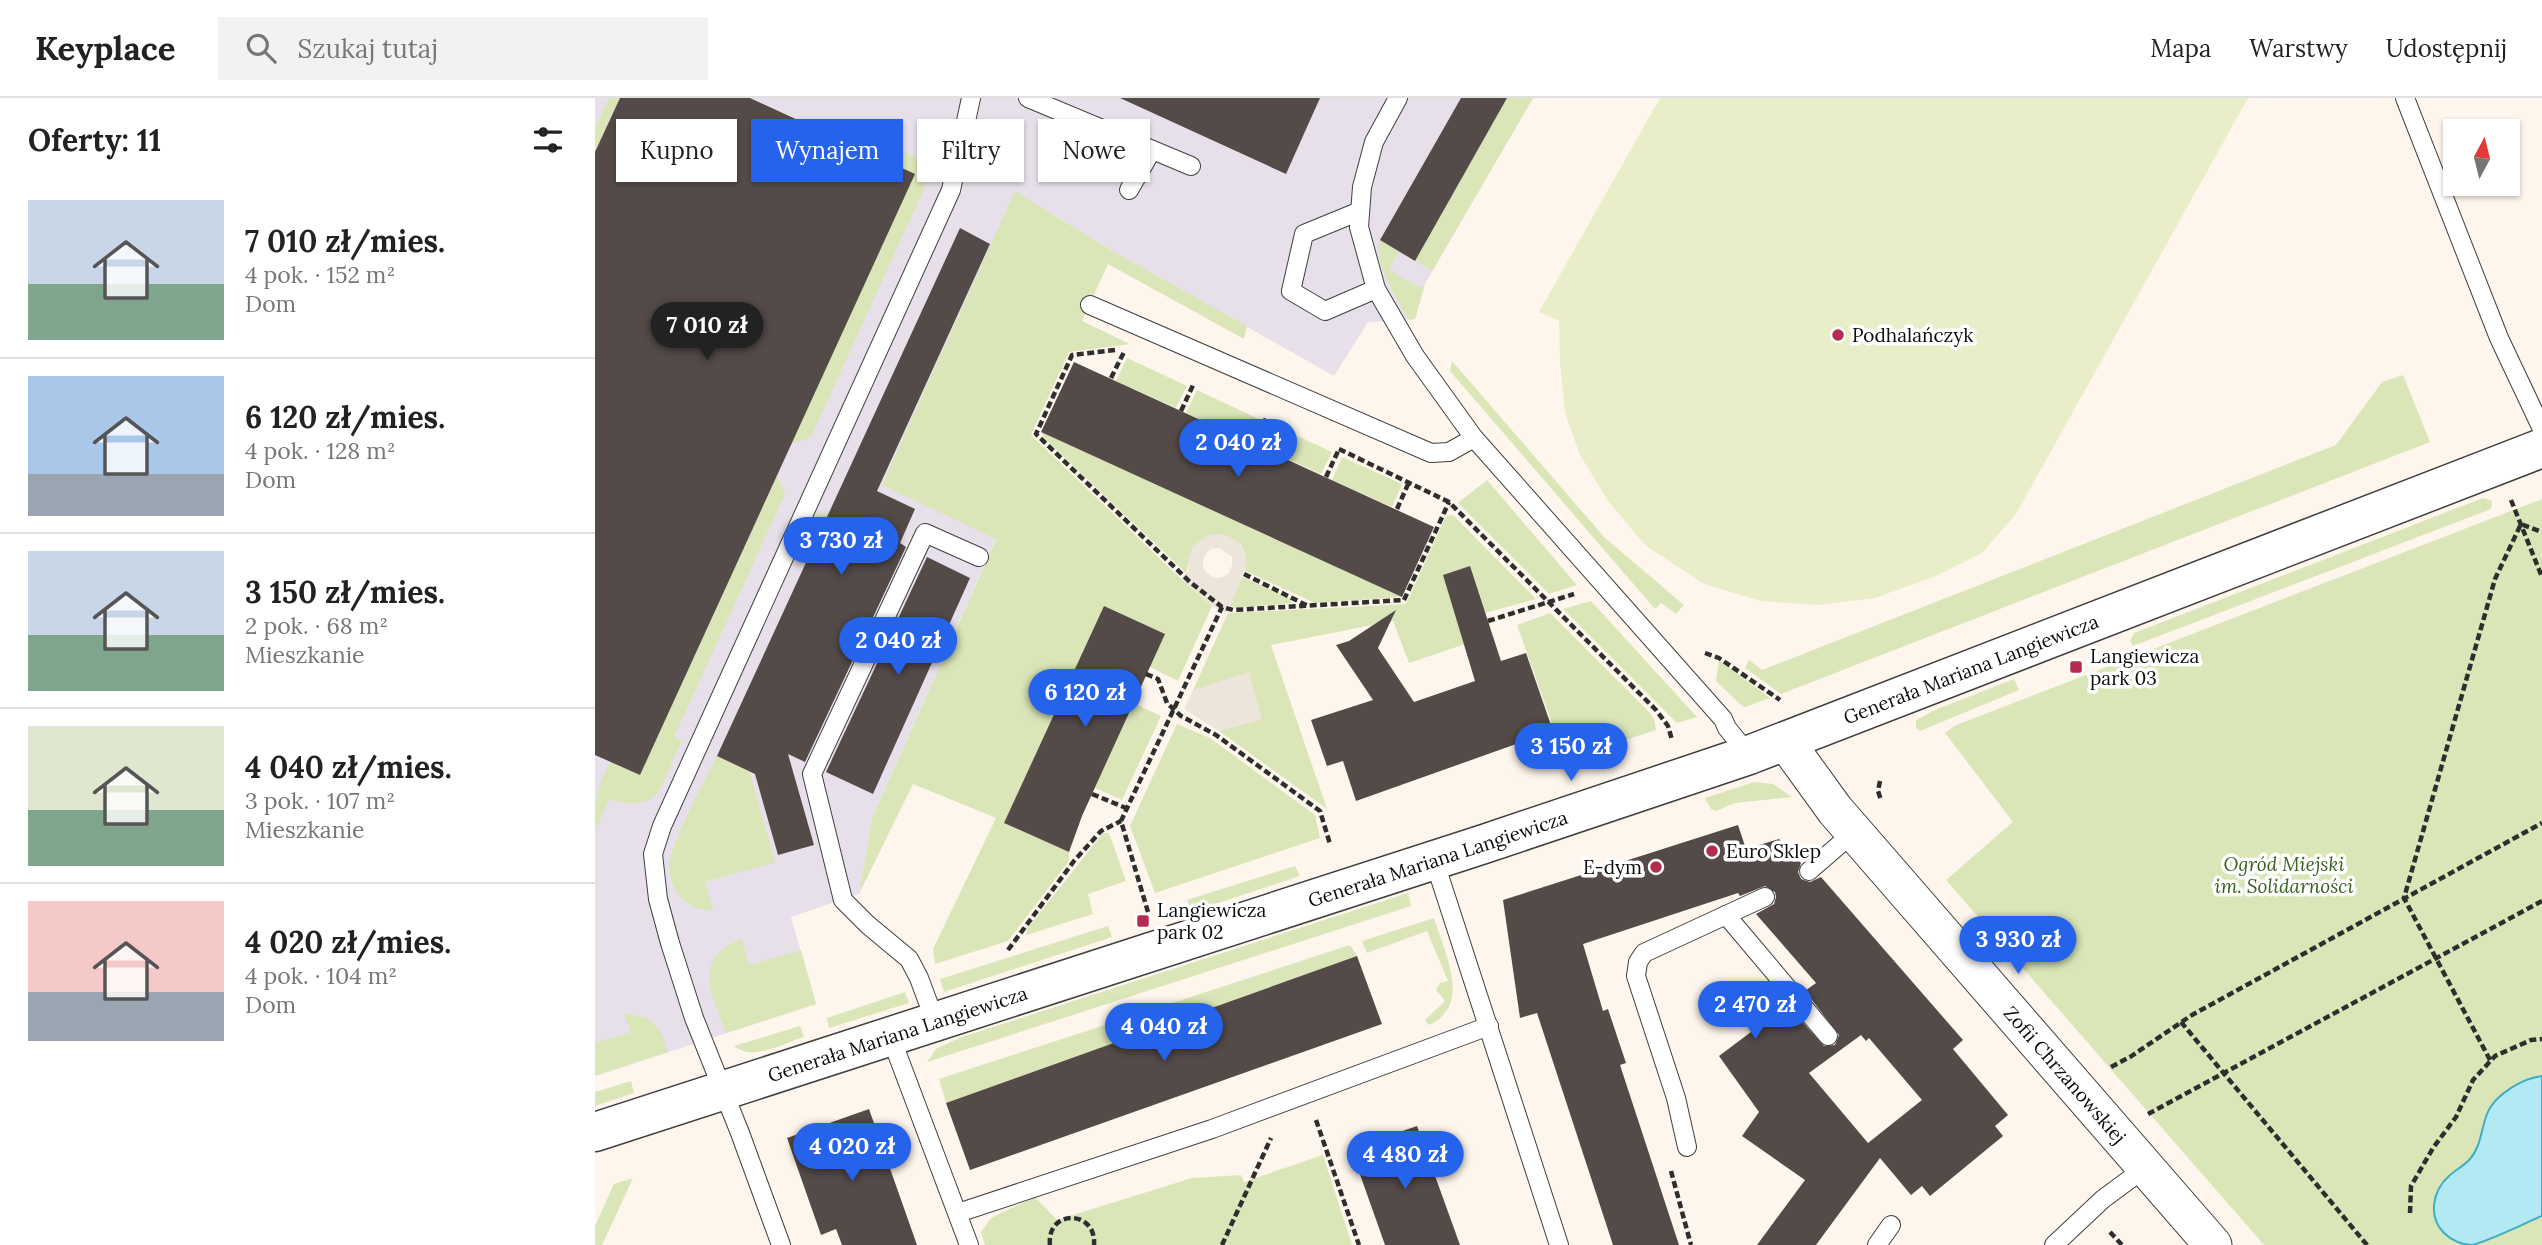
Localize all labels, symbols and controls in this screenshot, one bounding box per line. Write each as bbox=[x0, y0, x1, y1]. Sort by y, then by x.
search box bbox=[218, 17, 708, 80]
text: Keyplace bbox=[35, 27, 176, 69]
icon: search bbox=[242, 29, 280, 67]
text: Szukaj tutaj bbox=[298, 32, 438, 65]
text: Mapa bbox=[2150, 33, 2211, 64]
text: Warstwy bbox=[2249, 33, 2348, 64]
text: Udostępnij bbox=[2386, 33, 2507, 64]
chip: Kupno bbox=[616, 119, 737, 182]
chip: Wynajem bbox=[751, 119, 903, 182]
chip: Filtry bbox=[917, 119, 1024, 182]
chip: Nowe bbox=[1038, 119, 1150, 182]
north arrow bbox=[2443, 119, 2520, 196]
map controls bbox=[2443, 119, 2520, 196]
text: Oferty: 11 bbox=[28, 121, 161, 159]
icon: filters bbox=[529, 121, 567, 159]
text: 7 010 zł/mies. bbox=[245, 222, 445, 260]
icon: home bbox=[84, 228, 168, 312]
text: 4 pok. · 152 m² bbox=[245, 260, 395, 289]
text: Dom bbox=[245, 289, 296, 318]
pin: 7 010 zł bbox=[635, 302, 779, 362]
text: 7 010 zł bbox=[667, 310, 747, 339]
place label: Podhalańczyk bbox=[1852, 323, 1974, 347]
marker: Podhalańczyk bbox=[1830, 327, 1846, 343]
text: 6 120 zł/mies. bbox=[245, 398, 445, 436]
icon: home bbox=[84, 404, 168, 488]
pin: 2 040 zł bbox=[1166, 420, 1310, 479]
text: 2 040 zł bbox=[1195, 427, 1281, 456]
text: 4 pok. · 128 m² bbox=[245, 436, 396, 465]
text: Dom bbox=[245, 465, 296, 494]
pin: 3 730 zł bbox=[769, 518, 913, 577]
text: 3 730 zł bbox=[800, 525, 882, 554]
text: 3 150 zł/mies. bbox=[245, 573, 445, 611]
icon: home bbox=[84, 579, 168, 663]
street label: Generała Mariana Langiewicza bbox=[1840, 609, 2102, 729]
text: 2 pok. · 68 m² bbox=[245, 611, 388, 640]
pin: 2 040 zł bbox=[826, 618, 970, 677]
text: 2 040 zł bbox=[855, 625, 941, 654]
text: Mieszkanie bbox=[245, 640, 365, 669]
place label: Langiewicza park 03 bbox=[2090, 644, 2200, 690]
marker: Langiewicza park 03 bbox=[2068, 659, 2084, 675]
pin: 6 120 zł bbox=[1013, 670, 1157, 729]
text: 6 120 zł bbox=[1044, 677, 1126, 706]
pin: 3 150 zł bbox=[1499, 724, 1643, 783]
text: 3 150 zł bbox=[1531, 731, 1611, 760]
text: 4 040 zł/mies. bbox=[245, 748, 452, 786]
icon: home bbox=[84, 754, 168, 838]
text: 3 pok. · 107 m² bbox=[245, 786, 395, 815]
street label: Generała Mariana Langiewicza bbox=[1305, 805, 1571, 912]
text: Mieszkanie bbox=[245, 815, 365, 844]
place label: Euro Sklep bbox=[1726, 839, 1821, 863]
marker: Euro Sklep bbox=[1704, 843, 1720, 859]
park label: Ogród Miejski im. Solidarności bbox=[2215, 852, 2353, 898]
place label: E-dym bbox=[1583, 855, 1642, 879]
marker: E-dym bbox=[1648, 859, 1664, 875]
place label: Langiewicza park 02 bbox=[1157, 898, 1267, 944]
marker: Langiewicza park 02 bbox=[1135, 913, 1151, 929]
pin: 3 930 zł bbox=[1946, 916, 2090, 976]
text: 4 020 zł/mies. bbox=[245, 923, 451, 961]
text: 3 930 zł bbox=[1975, 924, 2061, 953]
icon: home bbox=[84, 929, 168, 1013]
text: 4 pok. · 104 m² bbox=[245, 961, 397, 990]
street label: Generała Mariana Langiewicza bbox=[765, 981, 1031, 1087]
pin: 2 470 zł bbox=[1683, 982, 1827, 1041]
text: 2 470 zł bbox=[1714, 989, 1796, 1018]
text: Dom bbox=[245, 990, 296, 1019]
street label: Zofii Chrzanowskiej bbox=[1999, 1001, 2131, 1149]
pin: 4 040 zł bbox=[1092, 1004, 1236, 1063]
text: 4 040 zł bbox=[1121, 1011, 1207, 1040]
pin: 4 020 zł bbox=[780, 1124, 924, 1183]
text: 4 020 zł bbox=[809, 1131, 895, 1160]
pin: 4 480 zł bbox=[1333, 1132, 1477, 1191]
text: 4 480 zł bbox=[1363, 1139, 1447, 1168]

